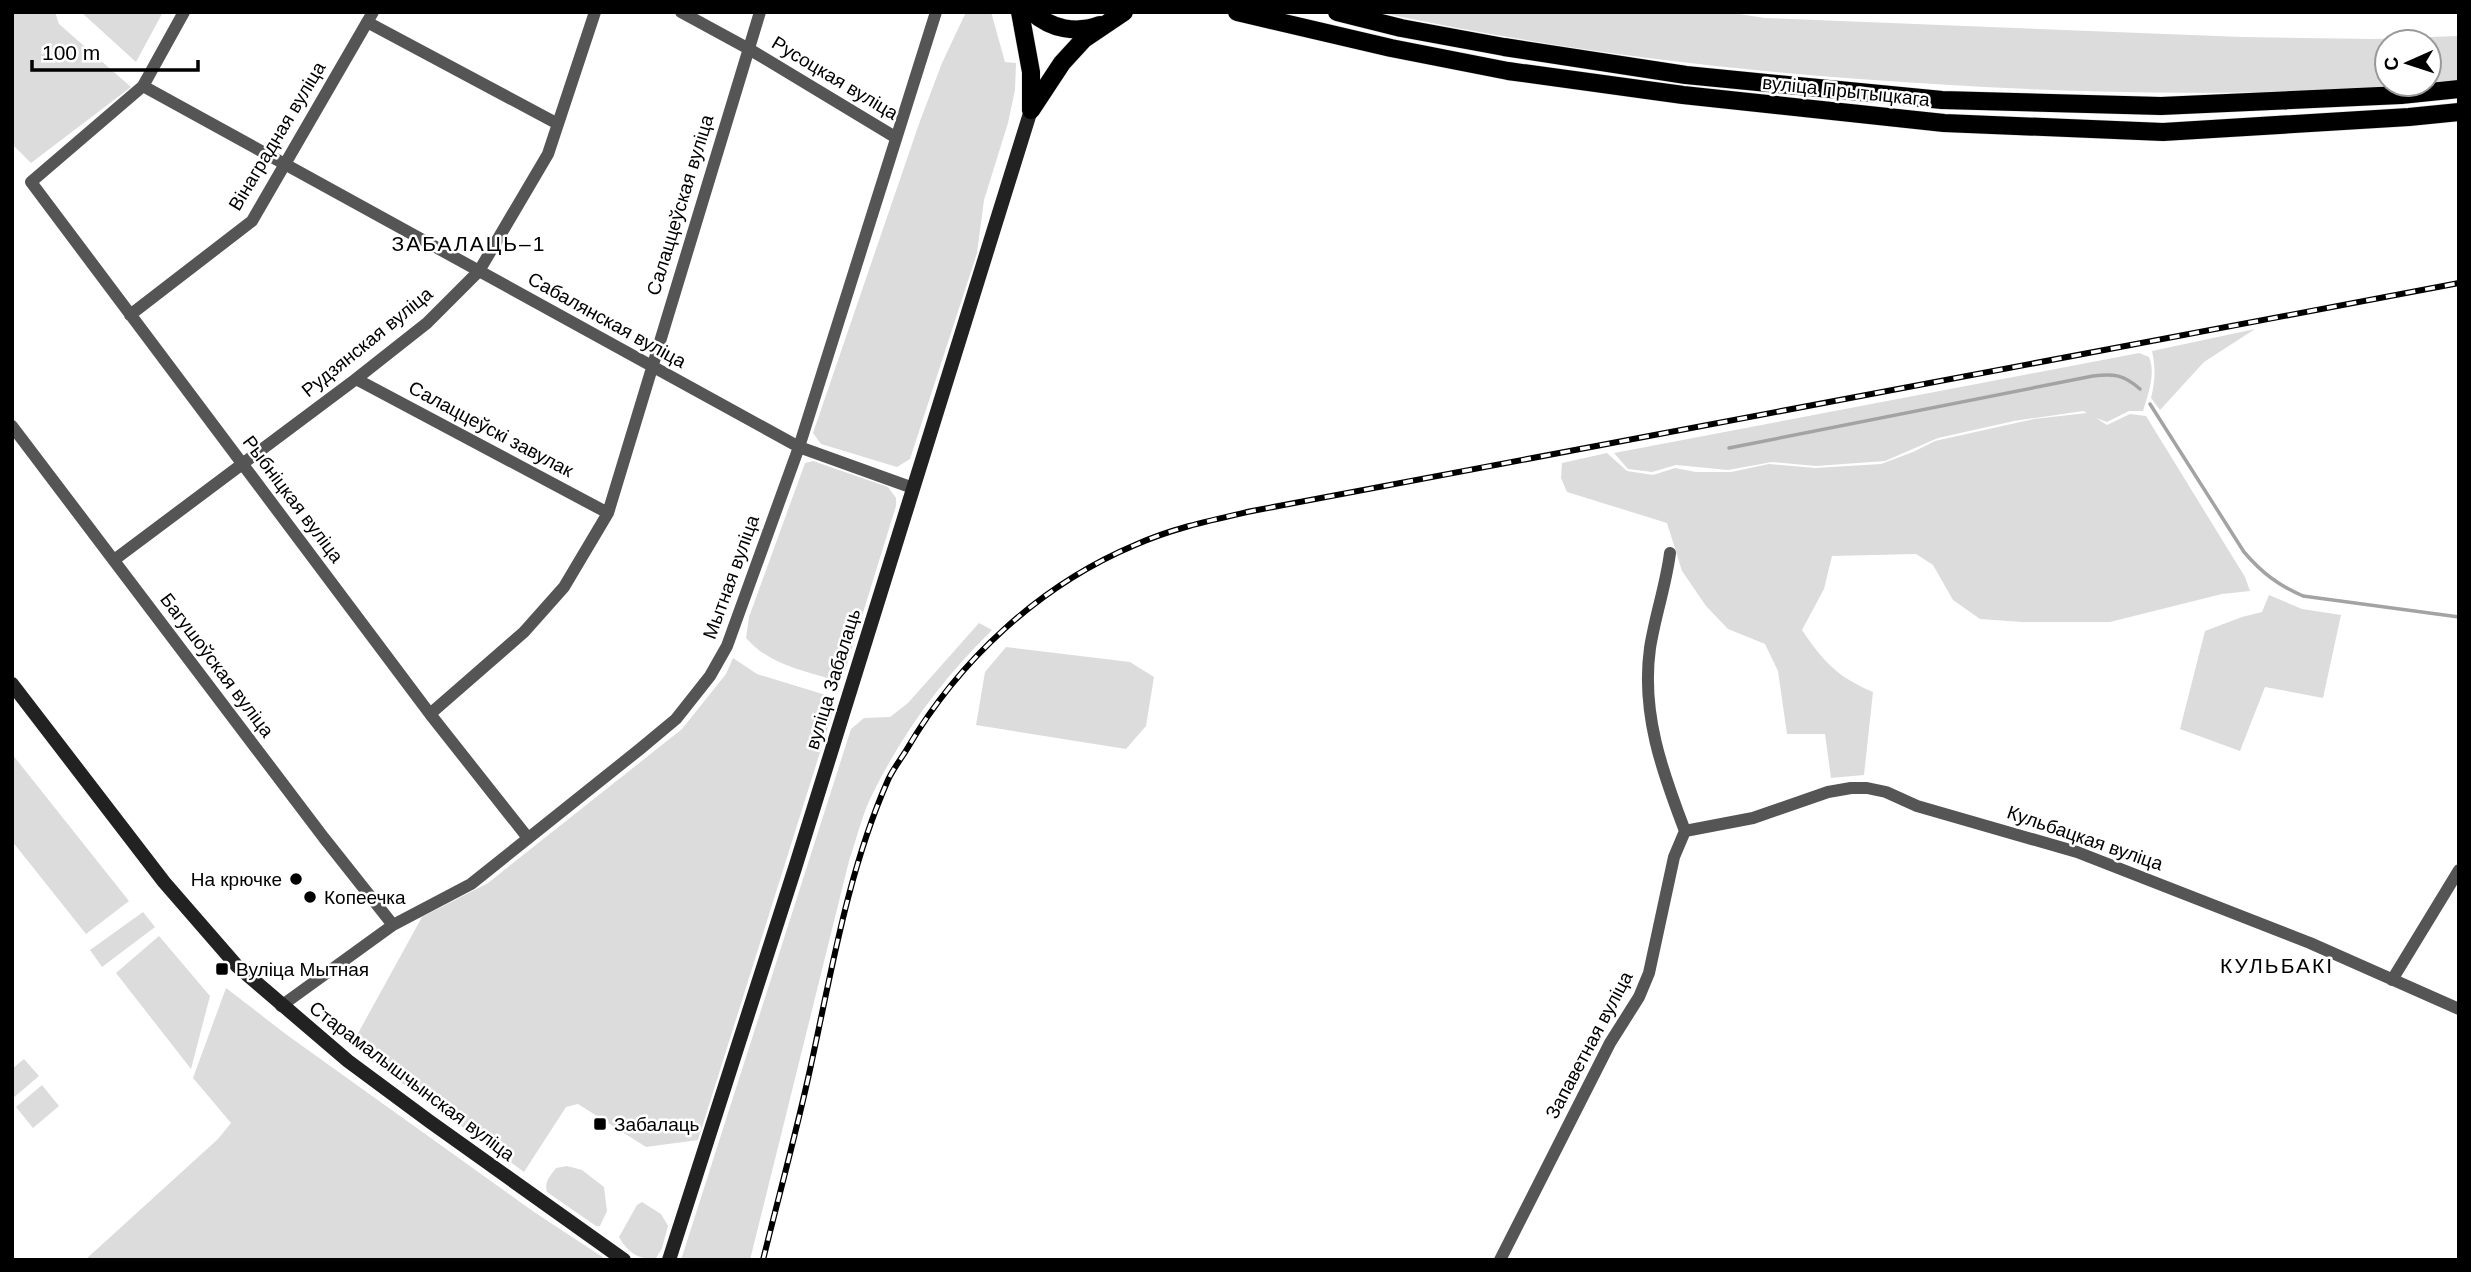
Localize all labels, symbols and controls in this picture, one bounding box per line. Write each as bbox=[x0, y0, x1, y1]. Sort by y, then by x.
scale bar bbox=[32, 28, 198, 72]
north arrow bbox=[2373, 28, 2443, 98]
street label: Русоцкая вуліца bbox=[768, 32, 902, 124]
text: 100 m bbox=[42, 41, 100, 64]
text: С bbox=[2381, 56, 2402, 71]
street label: Вінаградная вуліца bbox=[224, 58, 330, 214]
street label: вуліца Прытыцкага bbox=[1761, 72, 1931, 110]
street label: Салаццеўская вуліца bbox=[643, 112, 718, 298]
district label: ЗАБАЛАЦЬ–1 bbox=[392, 232, 546, 255]
street label: Сабалянская вуліца bbox=[524, 268, 690, 372]
street label: Рудзянская вуліца bbox=[297, 283, 437, 401]
street label: Салаццеўскі завулак bbox=[405, 377, 577, 482]
street label: Рыбніцкая вуліца bbox=[239, 432, 348, 567]
street label: Мытная вуліца bbox=[699, 512, 763, 642]
street label: Багушоўская вуліца bbox=[156, 589, 278, 741]
street label: вуліца Забалаць bbox=[802, 606, 864, 752]
street label: Кульбацкая вуліца bbox=[2004, 801, 2166, 875]
place label: На крючке bbox=[191, 869, 282, 890]
marker: На крючке bbox=[288, 871, 304, 887]
place label: Копеечка bbox=[324, 887, 406, 908]
marker: Копеечка bbox=[302, 889, 318, 905]
district label: КУЛЬБАКІ bbox=[2220, 954, 2334, 977]
place label: Вуліца Мытная bbox=[236, 959, 369, 980]
marker: Вуліца Мытная bbox=[214, 961, 230, 977]
street label: Запаветная вуліца bbox=[1541, 967, 1637, 1122]
street label: Старамалышчынская вуліца bbox=[305, 997, 519, 1165]
place label: Забалаць bbox=[614, 1114, 700, 1135]
marker: Забалаць bbox=[592, 1116, 608, 1132]

